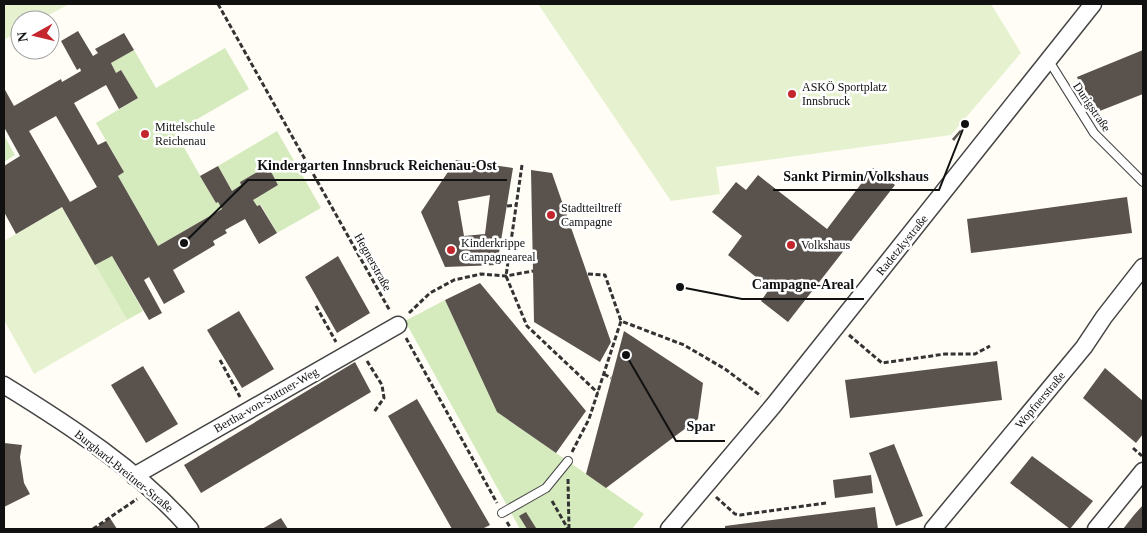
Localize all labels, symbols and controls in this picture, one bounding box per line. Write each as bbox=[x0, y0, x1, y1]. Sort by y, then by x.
north arrow bbox=[10, 10, 60, 60]
text: N bbox=[14, 31, 31, 43]
place label: ASKÖ Sportplatz Innsbruck bbox=[802, 80, 887, 108]
street label: Durigstraße bbox=[1070, 80, 1114, 134]
marker: ASKÖ Sportplatz Innsbruck bbox=[786, 88, 798, 100]
place label: Mittelschule Reichenau bbox=[155, 120, 215, 148]
marker: Mittelschule Reichenau bbox=[139, 128, 151, 140]
callout: Kindergarten Innsbruck Reichenau-Ost bbox=[248, 151, 507, 180]
text: Kindergarten Innsbruck Reichenau-Ost bbox=[257, 158, 497, 173]
callout: Sankt Pirmin/Volkshaus bbox=[773, 161, 939, 190]
text: Sankt Pirmin/Volkshaus bbox=[783, 169, 929, 184]
place label: Stadtteiltreff Campagne bbox=[561, 201, 621, 229]
marker: Stadtteiltreff Campagne bbox=[545, 209, 557, 221]
street label: Radetzkystraße bbox=[873, 212, 931, 278]
street label: Hegnerstraße bbox=[351, 231, 395, 293]
place label: Kinderkrippe Campagneareal bbox=[461, 236, 536, 264]
place label: Volkshaus bbox=[801, 238, 850, 252]
marker: Volkshaus bbox=[785, 239, 797, 251]
marker: Kinderkrippe Campagneareal bbox=[445, 244, 457, 256]
callout: Campagne-Areal bbox=[742, 270, 864, 299]
text: Campagne-Areal bbox=[752, 277, 854, 292]
street label: Bertha-von-Suttner-Weg bbox=[211, 364, 321, 436]
street label: Wopfnerstraße bbox=[1012, 369, 1068, 431]
callout: Spar bbox=[676, 412, 725, 441]
text: Spar bbox=[687, 419, 715, 434]
street label: Burghard-Breitner-Straße bbox=[72, 427, 176, 515]

